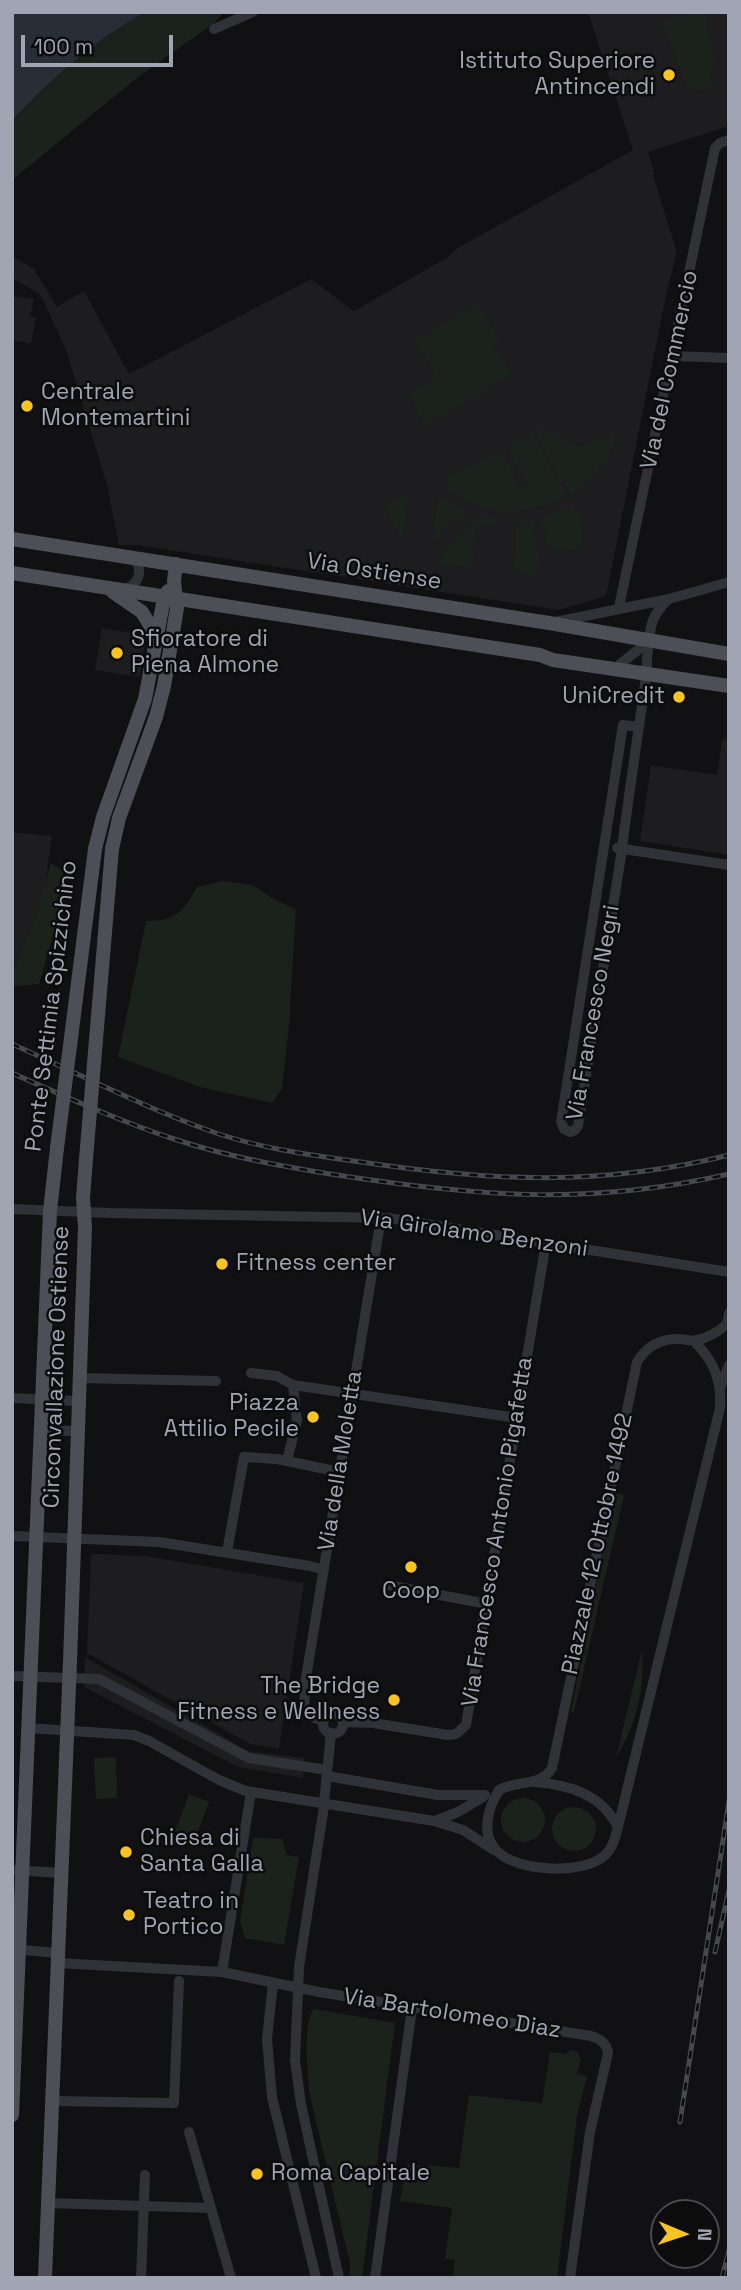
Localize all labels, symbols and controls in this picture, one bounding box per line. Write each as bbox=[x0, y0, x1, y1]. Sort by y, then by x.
scale bar bbox=[24, 21, 177, 65]
text: 100 m bbox=[34, 33, 93, 60]
place label: Istituto Superiore Antincendi bbox=[459, 48, 655, 102]
marker: Istituto Superiore Antincendi bbox=[661, 67, 677, 83]
street label: Via del Commercio bbox=[635, 268, 705, 472]
place label: Centrale Montemartini bbox=[41, 379, 190, 433]
marker: Centrale Montemartini bbox=[19, 398, 35, 414]
street label: Via Ostiense bbox=[305, 548, 443, 596]
place label: Sfioratore di Piena Almone bbox=[131, 626, 279, 680]
marker: Sfioratore di Piena Almone bbox=[109, 645, 125, 661]
place label: UniCredit bbox=[562, 683, 665, 711]
marker: UniCredit bbox=[671, 689, 687, 705]
street label: Ponte Settimia Spizzichino bbox=[20, 859, 84, 1153]
street label: Via Francesco Negri bbox=[561, 903, 627, 1123]
street label: Via Girolamo Benzoni bbox=[358, 1204, 590, 1264]
street label: Circonvallazione Ostiense bbox=[38, 1225, 76, 1509]
place label: Fitness center bbox=[236, 1250, 396, 1278]
marker: Fitness center bbox=[214, 1256, 230, 1272]
street label: Via Francesco Antonio Pigafetta bbox=[457, 1355, 539, 1709]
street label: Via della Moletta bbox=[313, 1369, 369, 1553]
place label: Piazza Attilio Pecile bbox=[164, 1390, 299, 1444]
marker: Piazza Attilio Pecile bbox=[305, 1409, 321, 1425]
street label: Piazzale 12 Ottobre 1492 bbox=[557, 1411, 639, 1677]
marker: Coop bbox=[403, 1559, 419, 1575]
place label: Coop bbox=[382, 1578, 440, 1606]
place label: The Bridge Fitness e Wellness bbox=[177, 1673, 380, 1727]
marker: The Bridge Fitness e Wellness bbox=[386, 1692, 402, 1708]
place label: Chiesa di Santa Galla bbox=[140, 1825, 264, 1879]
marker: Chiesa di Santa Galla bbox=[118, 1844, 134, 1860]
place label: Teatro in Portico bbox=[143, 1888, 239, 1942]
marker: Teatro in Portico bbox=[121, 1907, 137, 1923]
street label: Via Bartolomeo Diaz bbox=[341, 1983, 563, 2045]
place label: Roma Capitale bbox=[271, 2160, 430, 2188]
marker: Roma Capitale bbox=[249, 2166, 265, 2182]
north arrow bbox=[650, 2199, 720, 2269]
text: N bbox=[692, 2228, 717, 2241]

